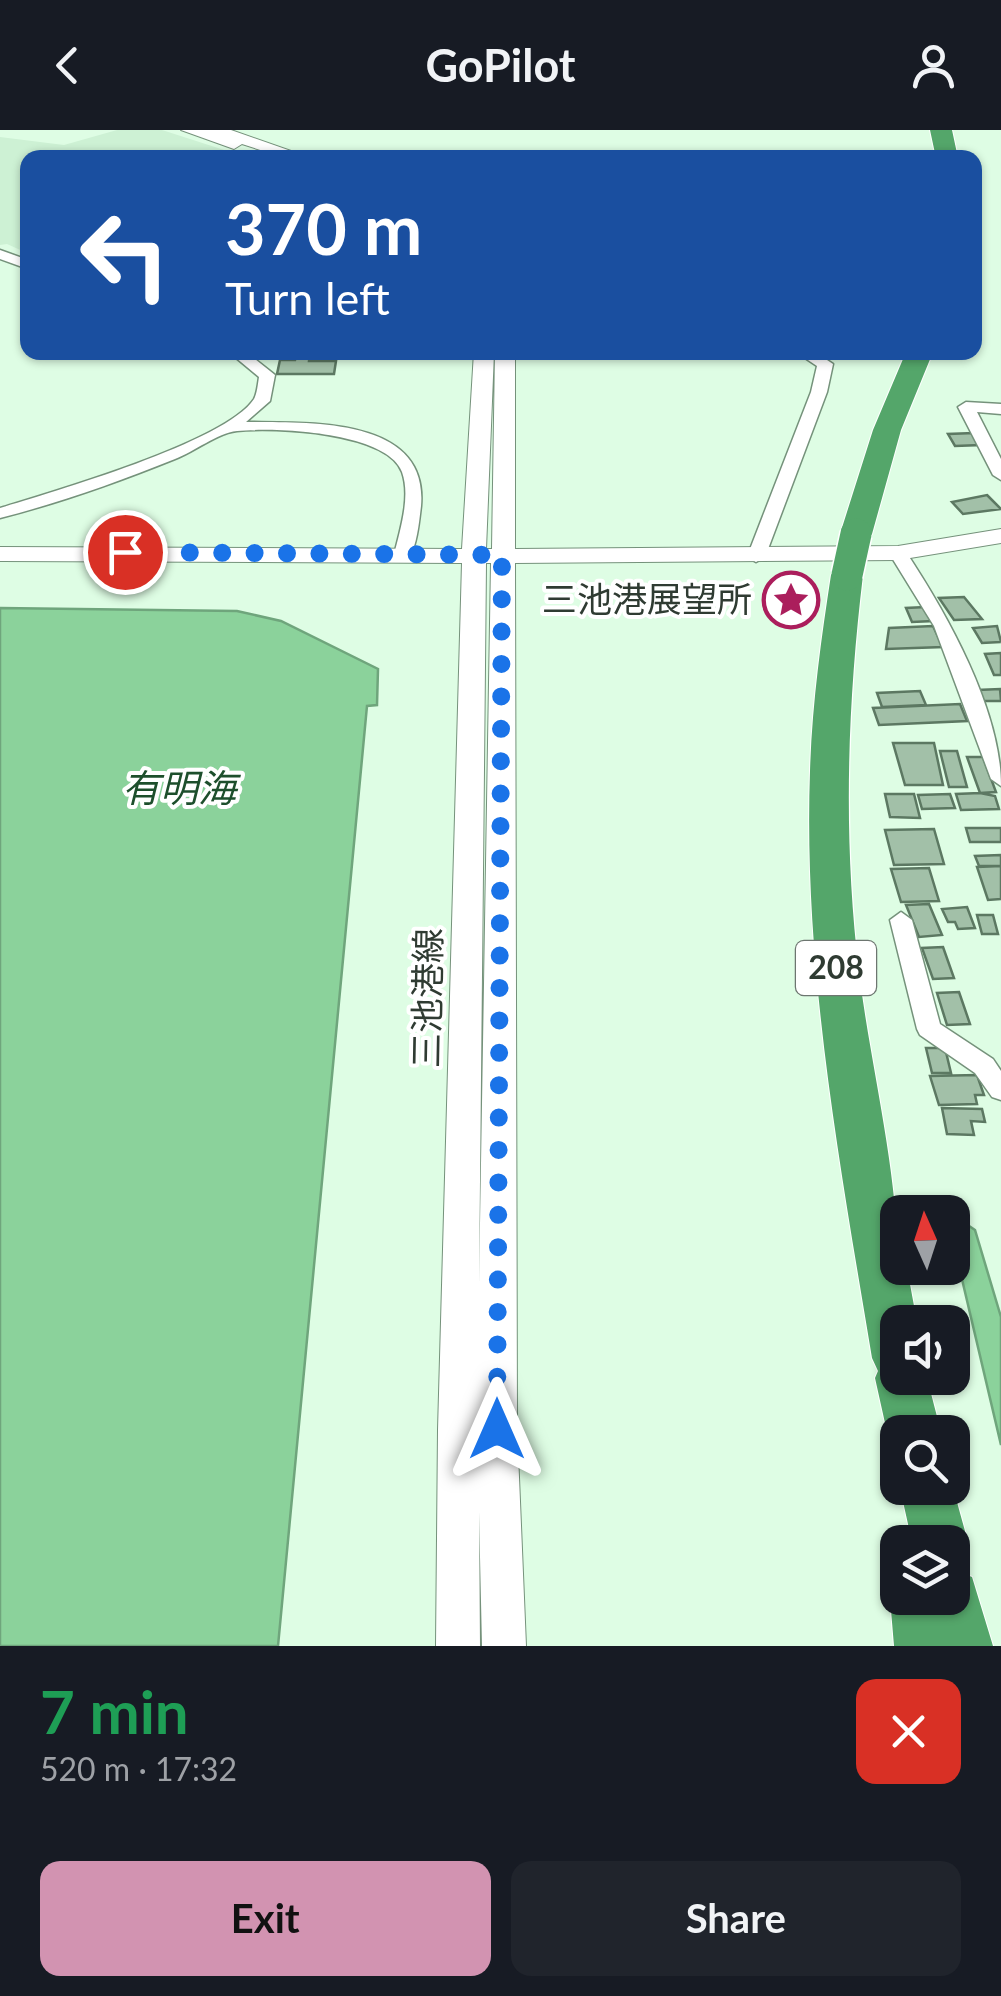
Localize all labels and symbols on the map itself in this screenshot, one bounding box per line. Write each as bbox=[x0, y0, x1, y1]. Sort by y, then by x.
pin bbox=[83, 510, 168, 595]
place icon: 三池港展望所 bbox=[761, 570, 821, 630]
place label: 三池港展望所 bbox=[542, 577, 752, 619]
water label: 有明海 bbox=[122, 764, 241, 810]
street label: 三池港線 bbox=[404, 928, 448, 1068]
road number: 208 bbox=[796, 941, 876, 995]
north arrow bbox=[880, 1195, 970, 1285]
position arrow bbox=[445, 1377, 549, 1481]

